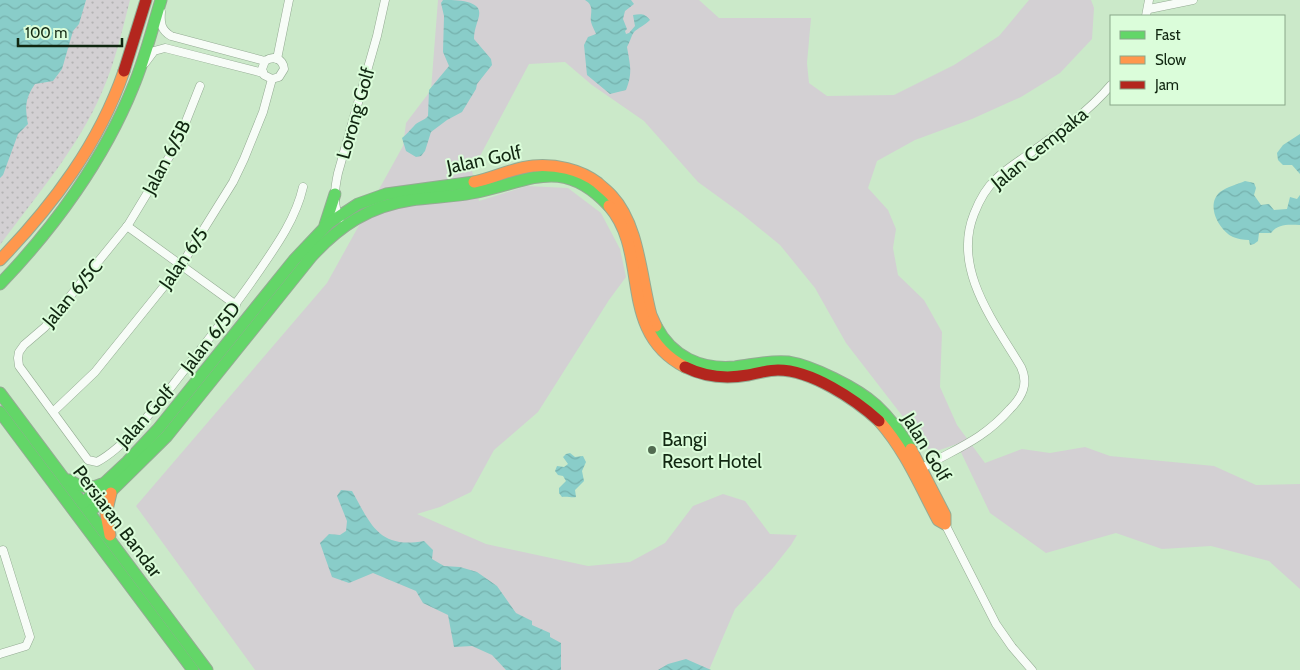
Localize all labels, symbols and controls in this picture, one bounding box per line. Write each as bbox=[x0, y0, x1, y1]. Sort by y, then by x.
scale bar bbox=[18, 15, 121, 47]
legend bbox=[1110, 15, 1285, 105]
text: 100 m bbox=[25, 24, 67, 42]
text: Fast bbox=[1155, 26, 1180, 44]
text: Slow bbox=[1155, 51, 1186, 69]
street label: Lorong Golf bbox=[331, 64, 380, 162]
text: Jam bbox=[1154, 76, 1179, 94]
street label: Jalan Cempaka bbox=[986, 103, 1092, 195]
street label: Jalan 6/5B bbox=[137, 116, 196, 199]
street label: Jalan Golf bbox=[443, 140, 524, 179]
street label: Jalan 6/5 bbox=[153, 223, 213, 294]
street label: Jalan 6/5C bbox=[37, 255, 107, 333]
street label: Jalan 6/5D bbox=[175, 297, 245, 378]
street label: Jalan Golf bbox=[111, 380, 180, 453]
street label: Jalan Golf bbox=[897, 408, 956, 486]
place label: Bangi Resort Hotel bbox=[662, 428, 762, 473]
marker: Bangi Resort Hotel bbox=[646, 444, 658, 456]
street label: Persiaran Bandar bbox=[68, 461, 167, 582]

